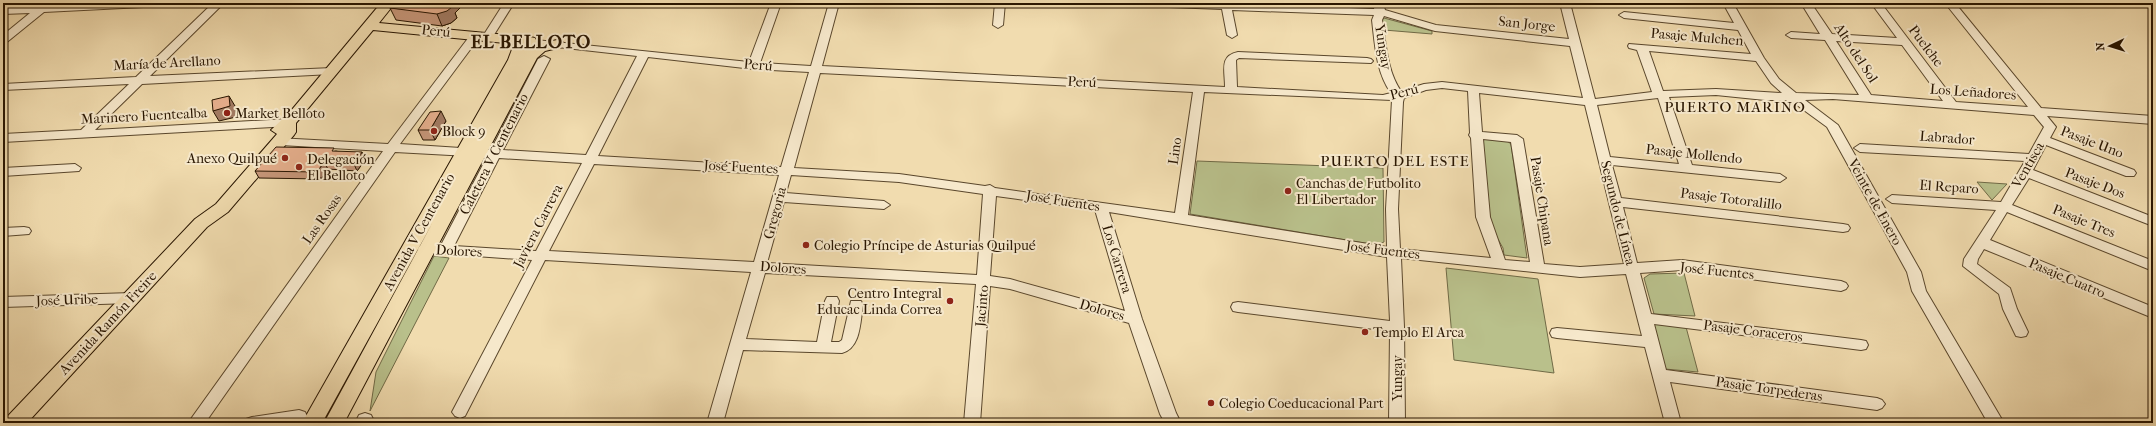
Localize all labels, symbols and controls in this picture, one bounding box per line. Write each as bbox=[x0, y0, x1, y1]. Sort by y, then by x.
street label: San Jorge bbox=[1498, 13, 1556, 35]
street label: Alto del Sol bbox=[1830, 19, 1882, 86]
street label: Perú bbox=[421, 21, 451, 41]
street label: Yungay bbox=[1371, 22, 1395, 71]
street label: Puelche bbox=[1905, 22, 1947, 70]
street label: Pasaje Mulchen bbox=[1650, 24, 1744, 50]
north arrow bbox=[2090, 26, 2130, 66]
district label: EL BELLOTO bbox=[471, 32, 591, 53]
text: N bbox=[2094, 41, 2107, 51]
street label: María de Arellano bbox=[113, 52, 221, 74]
street label: Perú bbox=[743, 55, 773, 75]
street label: Perú bbox=[1067, 73, 1097, 91]
street label: Perú bbox=[1388, 80, 1420, 104]
street label: Los Leñadores bbox=[1929, 81, 2017, 103]
street label: Caletera V Centenario bbox=[456, 90, 532, 218]
district label: PUERTO MARINO bbox=[1664, 98, 1806, 116]
street label: Marinero Fuentealba bbox=[80, 104, 208, 128]
place label: Market Belloto bbox=[235, 105, 325, 122]
marker: Market Belloto bbox=[222, 108, 232, 118]
street label: Pasaje Uno bbox=[2058, 122, 2126, 162]
place label: Block 9 bbox=[442, 123, 486, 140]
marker: Block 9 bbox=[429, 126, 439, 136]
street label: Labrador bbox=[1919, 128, 1975, 148]
street label: Lino bbox=[1165, 136, 1185, 166]
street label: Ventisca bbox=[2008, 139, 2048, 192]
street label: Pasaje Mollendo bbox=[1645, 140, 1743, 168]
place label: Anexo Quilpué bbox=[186, 150, 277, 167]
place label: Delegación El Belloto bbox=[307, 151, 375, 184]
district label: PUERTO DEL ESTE bbox=[1320, 152, 1470, 170]
marker: Anexo Quilpué bbox=[280, 153, 290, 163]
street label: Pasaje Chipana bbox=[1527, 155, 1558, 247]
street label: Veinte de Enero bbox=[1844, 155, 1906, 248]
street label: José Fuentes bbox=[702, 157, 779, 177]
street label: Segundo de Línea bbox=[1597, 159, 1639, 268]
marker: Delegación El Belloto bbox=[294, 162, 304, 172]
street label: Pasaje Dos bbox=[2063, 164, 2127, 202]
street label: Avenida V Centenario bbox=[379, 170, 458, 295]
place label: Canchas de Futbolito El Libertador bbox=[1296, 175, 1421, 208]
street label: El Reparo bbox=[1919, 176, 1979, 198]
street label: Javiera Carrera bbox=[509, 181, 567, 272]
street label: Gregoria bbox=[760, 184, 790, 241]
street label: Pasaje Totoralillo bbox=[1679, 184, 1783, 214]
marker: Canchas de Futbolito El Libertador bbox=[1283, 186, 1293, 196]
street label: José Fuentes bbox=[1024, 187, 1101, 215]
street label: Las Rosas bbox=[299, 191, 345, 247]
street label: Pasaje Tres bbox=[2050, 201, 2118, 241]
street label: Los Carrera bbox=[1099, 223, 1136, 296]
place label: Colegio Príncipe de Asturias Quilpué bbox=[814, 237, 1036, 254]
street label: José Fuentes bbox=[1344, 237, 1421, 263]
marker: Colegio Príncipe de Asturias Quilpué bbox=[801, 240, 811, 250]
street label: Dolores bbox=[435, 241, 483, 261]
street label: Pasaje Cuatro bbox=[2026, 254, 2108, 302]
street label: Dolores bbox=[759, 258, 807, 278]
street label: José Fuentes bbox=[1678, 259, 1755, 283]
street label: Avenida Ramón Freire bbox=[55, 268, 160, 379]
street label: Jacinto bbox=[972, 284, 992, 329]
place label: Centro Integral Educac Linda Correa bbox=[817, 285, 943, 318]
street label: José Uribe bbox=[35, 290, 98, 310]
street label: Dolores bbox=[1077, 295, 1127, 325]
marker: Centro Integral Educac Linda Correa bbox=[945, 296, 955, 306]
street label: Pasaje Coraceros bbox=[1702, 316, 1804, 346]
place label: Templo El Arca bbox=[1373, 324, 1465, 341]
marker: Templo El Arca bbox=[1360, 327, 1370, 337]
street label: Yungay bbox=[1389, 355, 1406, 402]
street label: Pasaje Torpederas bbox=[1714, 373, 1824, 405]
place label: Colegio Coeducacional Part bbox=[1219, 395, 1384, 412]
marker: Colegio Coeducacional Part bbox=[1206, 398, 1216, 408]

